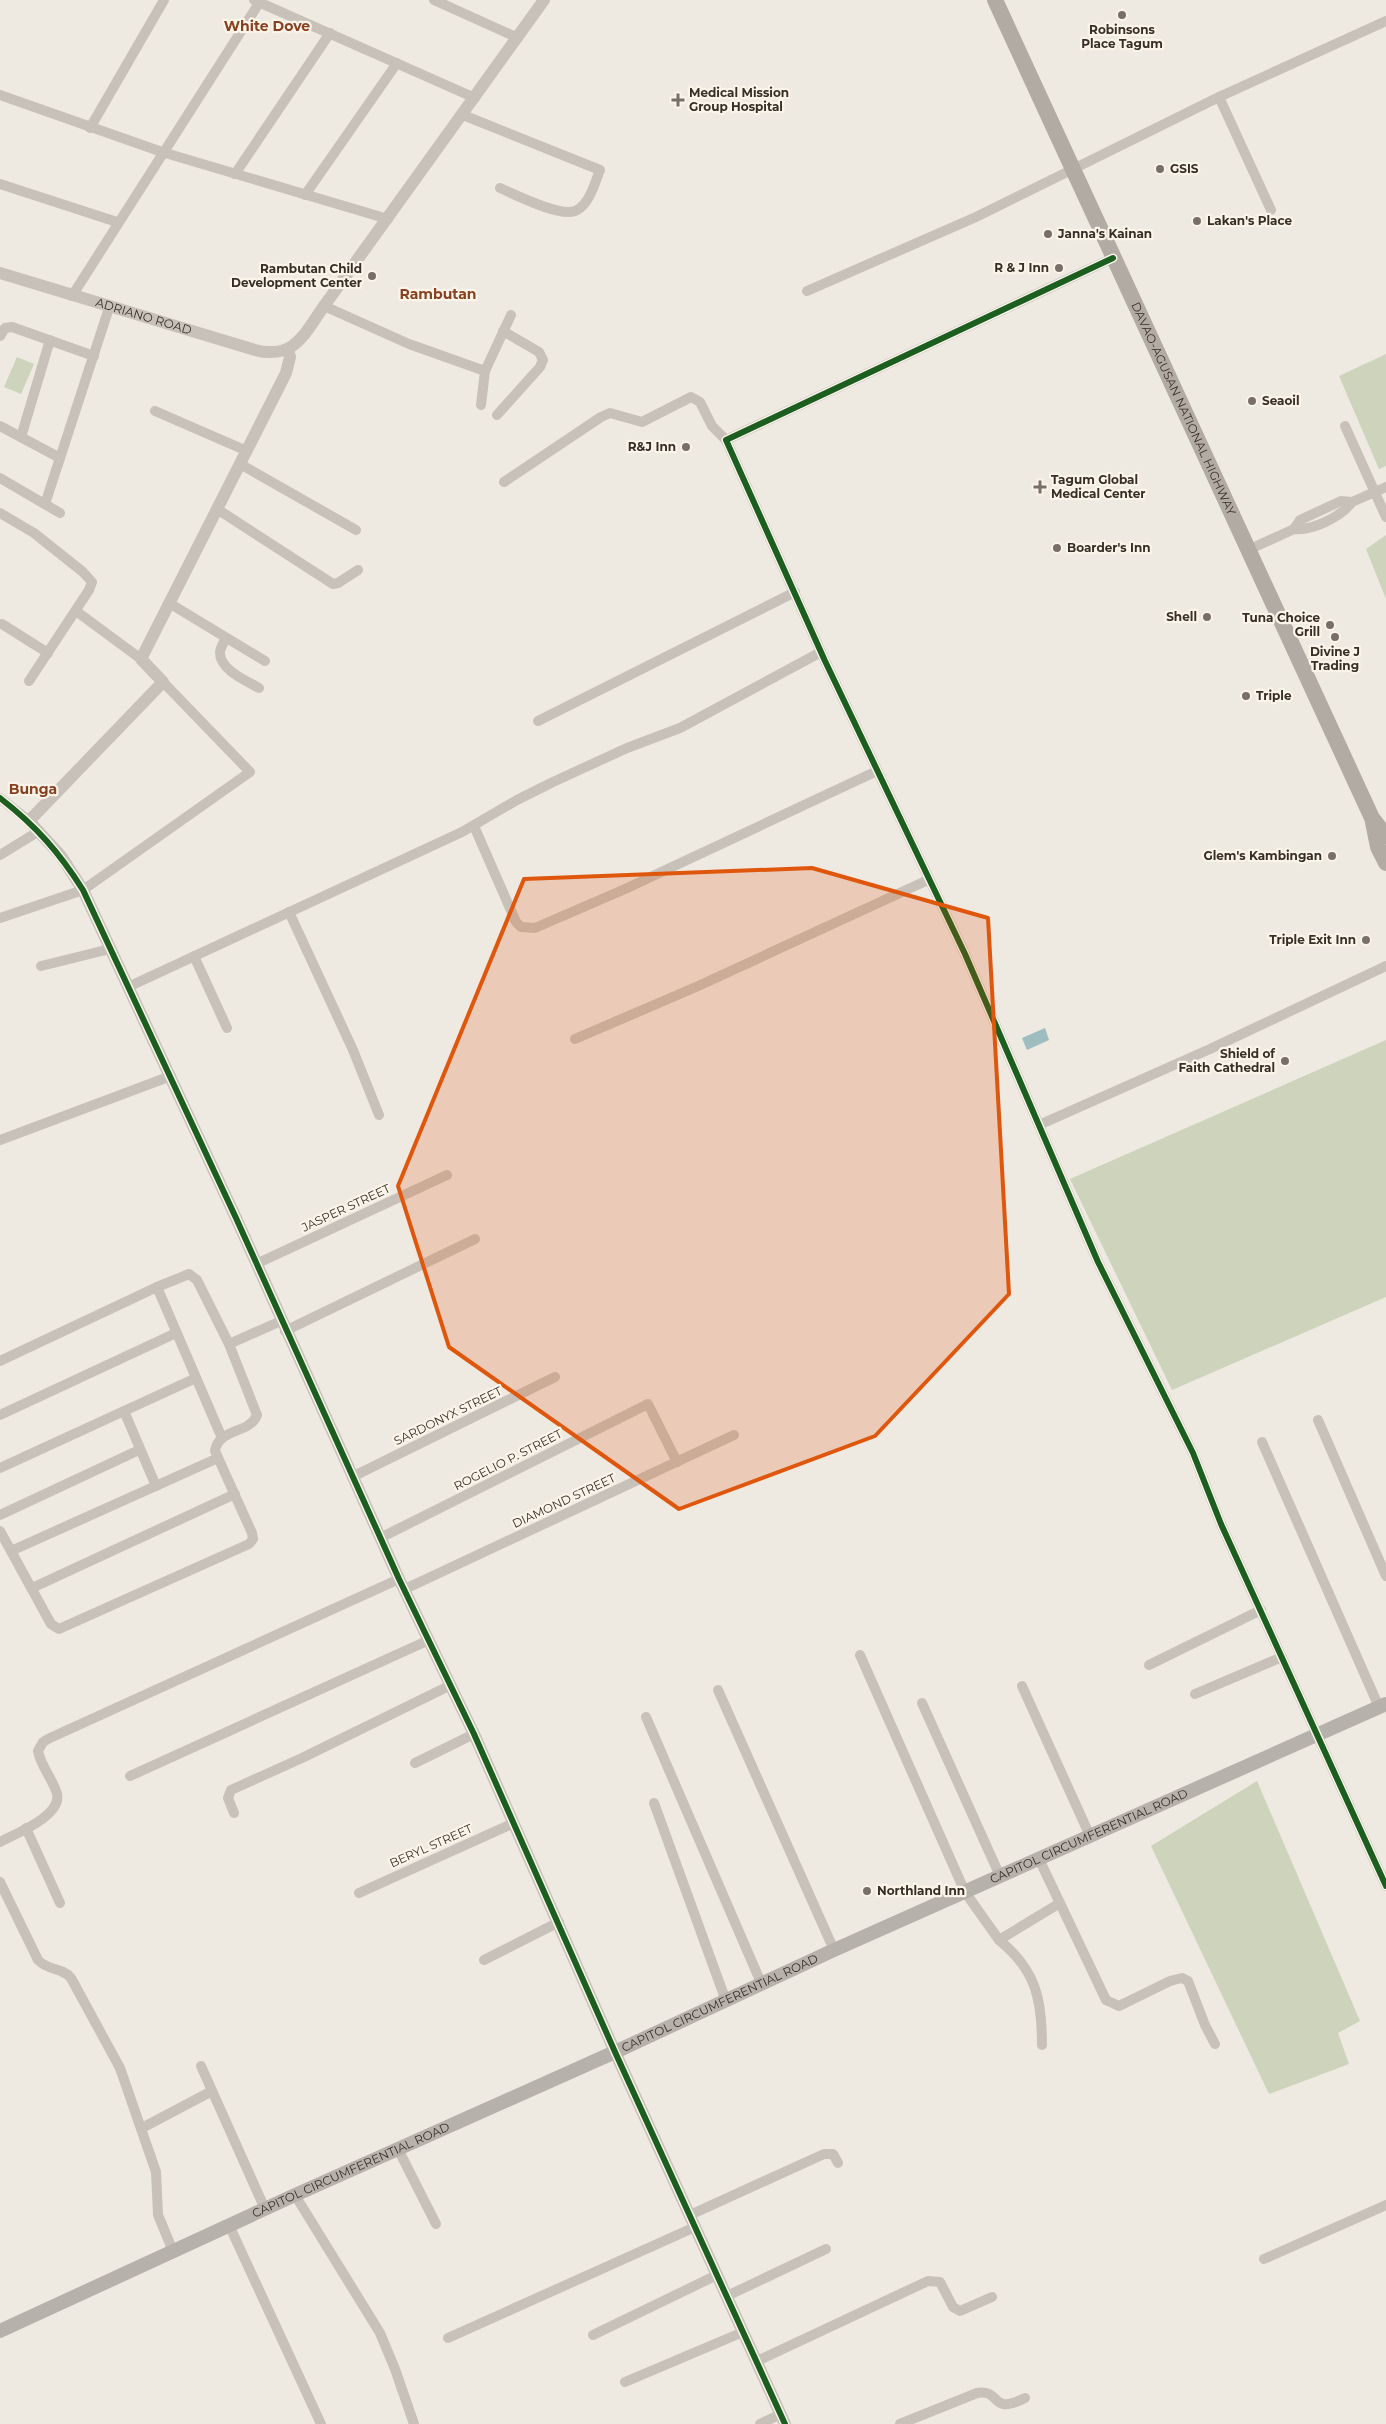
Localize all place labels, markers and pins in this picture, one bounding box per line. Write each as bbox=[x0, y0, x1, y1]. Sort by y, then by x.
marker: Robinsons Place Tagum bbox=[1116, 9, 1128, 21]
place label: Robinsons Place Tagum bbox=[1081, 22, 1163, 51]
place label: Medical Mission Group Hospital bbox=[689, 85, 789, 114]
marker: Medical Mission Group Hospital bbox=[671, 93, 685, 107]
place label: GSIS bbox=[1170, 161, 1199, 176]
marker: GSIS bbox=[1154, 163, 1166, 175]
place label: Lakan's Place bbox=[1207, 213, 1293, 228]
marker: Lakan's Place bbox=[1191, 215, 1203, 227]
place label: Janna's Kainan bbox=[1057, 226, 1152, 241]
marker: Janna's Kainan bbox=[1042, 228, 1054, 240]
place label: R & J Inn bbox=[994, 260, 1049, 275]
place label: Rambutan Child Development Center bbox=[231, 261, 362, 290]
marker: R & J Inn bbox=[1053, 262, 1065, 274]
marker: Rambutan Child Development Center bbox=[366, 270, 378, 282]
place label: Seaoil bbox=[1262, 393, 1300, 408]
marker: Seaoil bbox=[1246, 395, 1258, 407]
place label: R&J Inn bbox=[628, 439, 676, 454]
marker: R&J Inn bbox=[680, 441, 692, 453]
place label: Tagum Global Medical Center bbox=[1051, 472, 1146, 501]
marker: Tagum Global Medical Center bbox=[1033, 480, 1047, 494]
place label: Boarder's Inn bbox=[1067, 540, 1151, 555]
marker: Boarder's Inn bbox=[1051, 542, 1063, 554]
place label: Shell bbox=[1166, 609, 1197, 624]
place label: Tuna Choice Grill bbox=[1242, 610, 1320, 639]
marker: Shell bbox=[1201, 611, 1213, 623]
marker: Tuna Choice Grill bbox=[1324, 619, 1336, 631]
marker: Divine J Trading bbox=[1329, 631, 1341, 643]
place label: Divine J Trading bbox=[1310, 644, 1360, 673]
place label: Triple bbox=[1256, 688, 1292, 703]
marker: Triple bbox=[1240, 690, 1252, 702]
place label: Glem's Kambingan bbox=[1203, 848, 1322, 863]
marker: Glem's Kambingan bbox=[1326, 850, 1338, 862]
place label: Triple Exit Inn bbox=[1269, 932, 1356, 947]
marker: Triple Exit Inn bbox=[1360, 934, 1372, 946]
place label: Shield of Faith Cathedral bbox=[1178, 1046, 1276, 1075]
marker: Shield of Faith Cathedral bbox=[1279, 1055, 1291, 1067]
place label: Northland Inn bbox=[877, 1883, 965, 1898]
marker: Northland Inn bbox=[861, 1885, 873, 1897]

